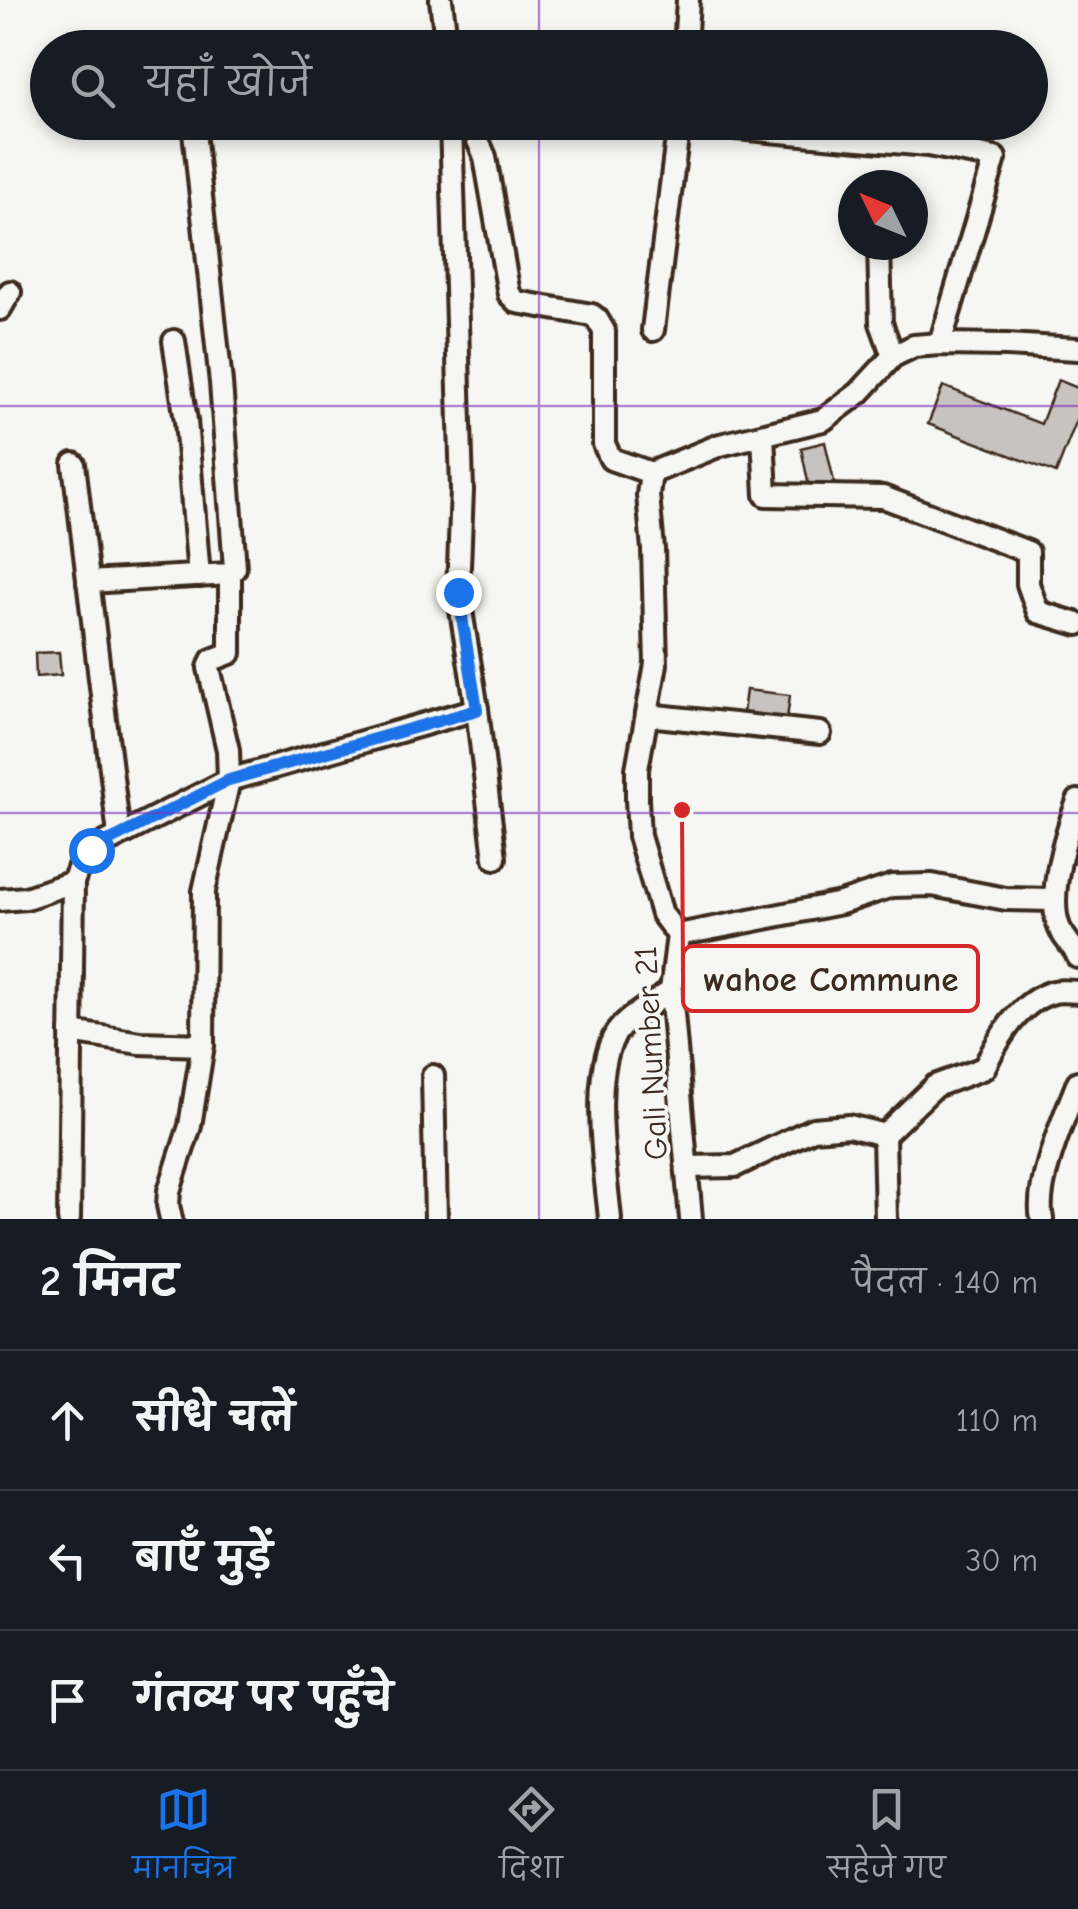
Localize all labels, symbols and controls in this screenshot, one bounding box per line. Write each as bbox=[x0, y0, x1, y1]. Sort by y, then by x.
search box bbox=[30, 30, 1048, 140]
icon: search bbox=[65, 58, 120, 113]
text: यहाँ खोजें bbox=[145, 61, 311, 105]
north arrow bbox=[838, 170, 928, 260]
route end bbox=[436, 570, 482, 616]
route start bbox=[69, 828, 115, 874]
street label: Gali Number 21 bbox=[627, 945, 675, 1161]
callout: wahoe Commune bbox=[683, 946, 978, 1011]
text: wahoe Commune bbox=[704, 959, 958, 1000]
text: 2 मिनट bbox=[40, 1257, 178, 1306]
text: पैदल · 140 m bbox=[852, 1264, 1038, 1301]
icon: ahead bbox=[40, 1393, 95, 1448]
text: सीधे चलें bbox=[135, 1396, 294, 1440]
text: 110 m bbox=[956, 1402, 1038, 1439]
icon: left bbox=[40, 1533, 95, 1588]
text: बाएँ मुड़ें bbox=[135, 1536, 272, 1580]
text: 30 m bbox=[965, 1542, 1038, 1579]
icon: arrive bbox=[40, 1673, 95, 1728]
text: गंतव्य पर पहुँचे bbox=[135, 1676, 393, 1720]
tab: मानचित्र bbox=[132, 1782, 235, 1899]
tab: दिशा bbox=[499, 1782, 563, 1899]
tab: सहेजे गए bbox=[827, 1782, 946, 1899]

